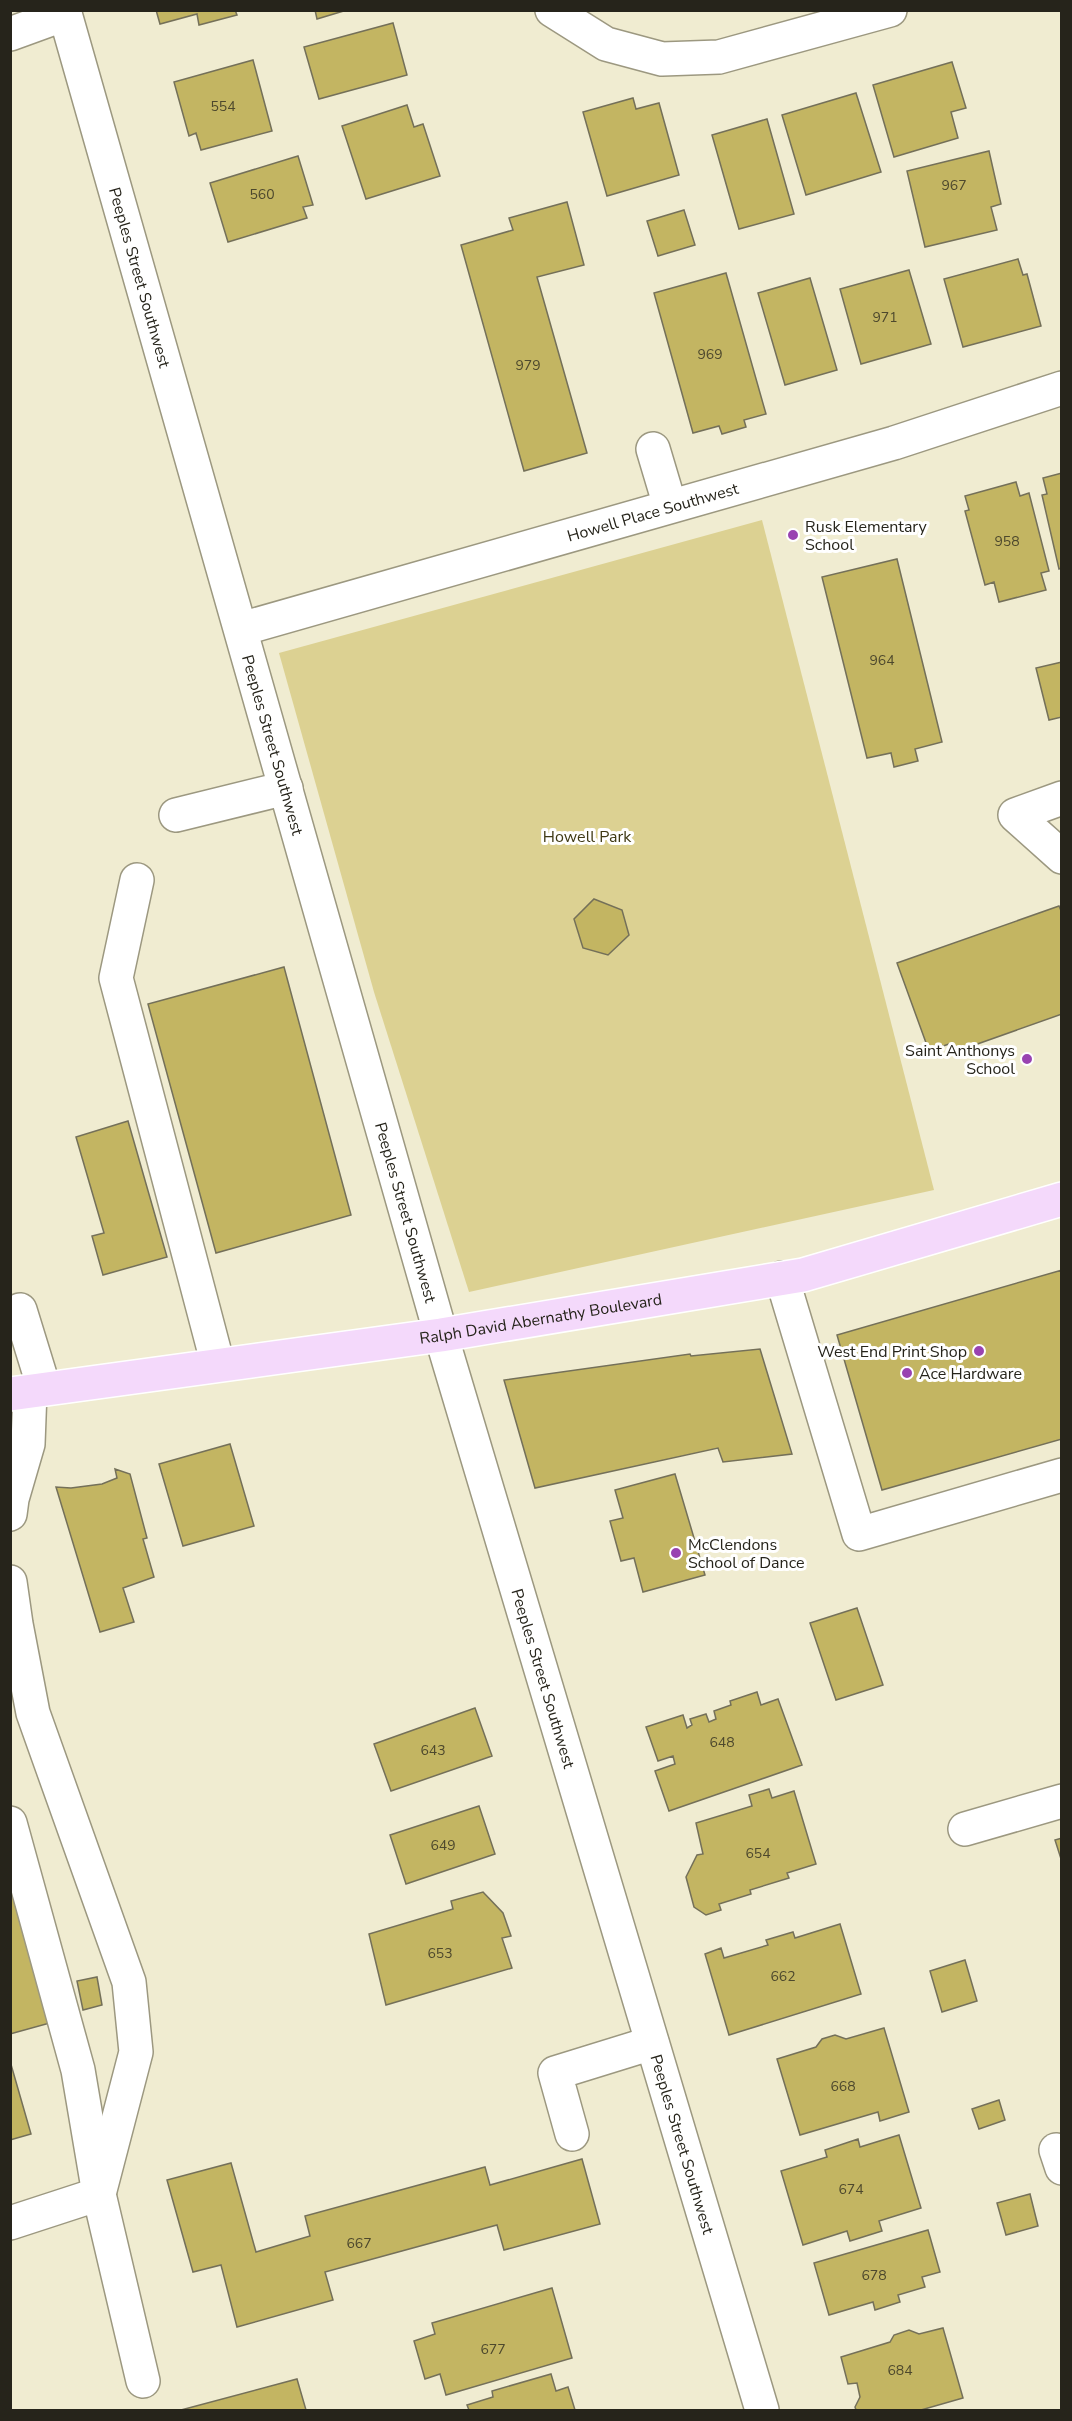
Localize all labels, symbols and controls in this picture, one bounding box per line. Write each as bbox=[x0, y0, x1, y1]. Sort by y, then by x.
house number: 554 bbox=[210, 97, 236, 116]
house number: 967 bbox=[941, 176, 967, 195]
street label: Peeples Street Southwest bbox=[103, 185, 175, 371]
house number: 560 bbox=[249, 185, 275, 204]
house number: 971 bbox=[872, 308, 898, 327]
house number: 969 bbox=[697, 345, 723, 364]
house number: 979 bbox=[515, 356, 541, 375]
street label: Howell Place Southwest bbox=[565, 478, 741, 548]
place label: Rusk Elementary School bbox=[805, 516, 928, 556]
marker: Rusk Elementary School bbox=[786, 528, 800, 542]
house number: 958 bbox=[994, 532, 1020, 551]
house number: 964 bbox=[869, 651, 895, 670]
street label: Peeples Street Southwest bbox=[236, 652, 308, 838]
park label: Howell Park bbox=[543, 826, 632, 848]
place label: Saint Anthonys School bbox=[905, 1040, 1015, 1080]
marker: Saint Anthonys School bbox=[1020, 1052, 1034, 1066]
street label: Peeples Street Southwest bbox=[369, 1120, 441, 1306]
street label: Ralph David Abernathy Boulevard bbox=[418, 1289, 664, 1350]
place label: West End Print Shop bbox=[817, 1341, 967, 1363]
marker: West End Print Shop bbox=[972, 1344, 986, 1358]
place label: Ace Hardware bbox=[919, 1363, 1022, 1385]
marker: Ace Hardware bbox=[900, 1366, 914, 1380]
place label: McClendons School of Dance bbox=[688, 1534, 804, 1574]
marker: McClendons School of Dance bbox=[669, 1546, 683, 1560]
street label: Peeples Street Southwest bbox=[505, 1586, 580, 1772]
house number: 648 bbox=[709, 1733, 735, 1752]
house number: 643 bbox=[420, 1741, 446, 1760]
house number: 649 bbox=[430, 1836, 456, 1855]
house number: 654 bbox=[745, 1844, 771, 1863]
house number: 653 bbox=[427, 1944, 453, 1963]
house number: 662 bbox=[770, 1967, 796, 1986]
street label: Peeples Street Southwest bbox=[644, 2052, 719, 2237]
house number: 668 bbox=[830, 2077, 856, 2096]
house number: 674 bbox=[838, 2180, 864, 2199]
house number: 667 bbox=[346, 2234, 372, 2253]
house number: 678 bbox=[861, 2266, 887, 2285]
house number: 677 bbox=[480, 2340, 506, 2359]
house number: 684 bbox=[887, 2361, 913, 2380]

